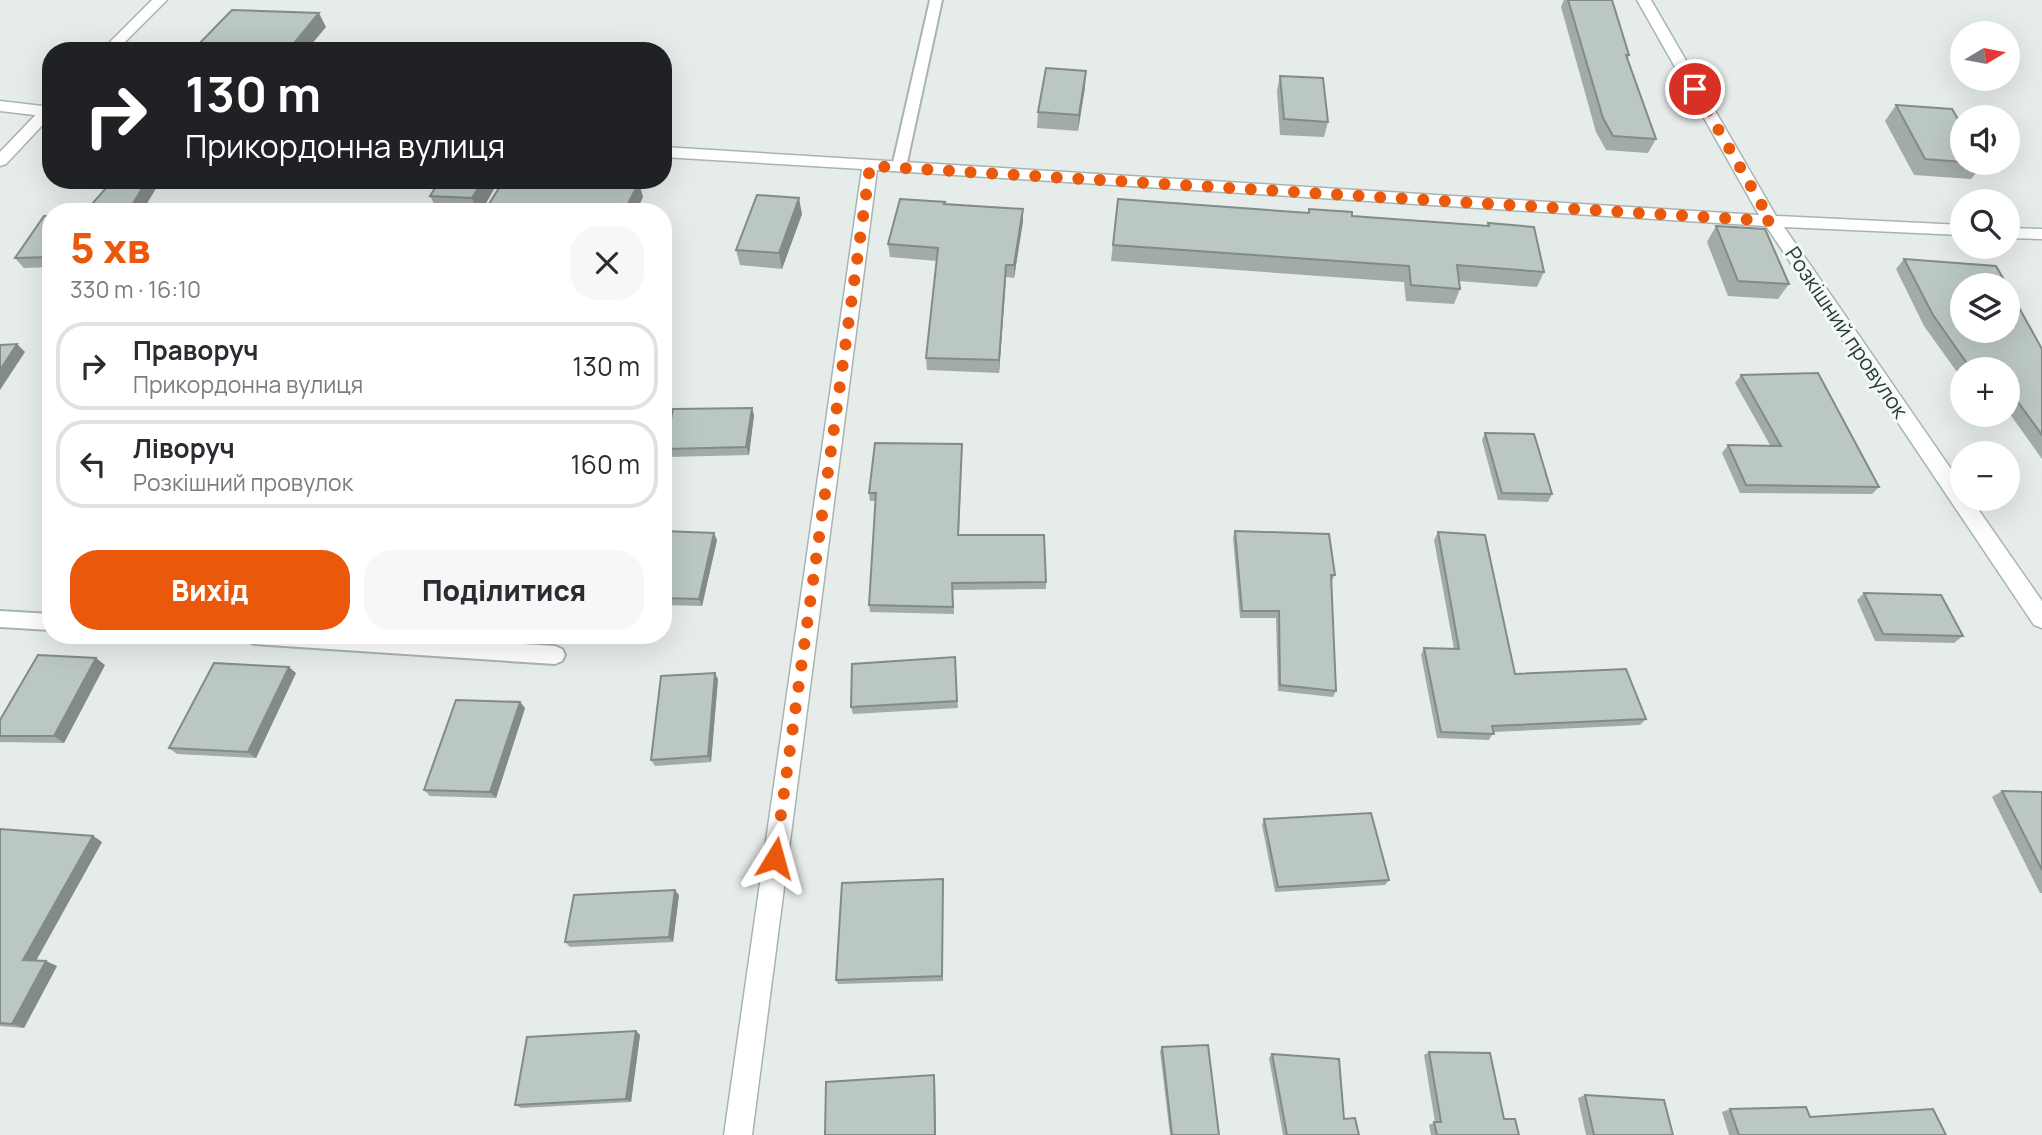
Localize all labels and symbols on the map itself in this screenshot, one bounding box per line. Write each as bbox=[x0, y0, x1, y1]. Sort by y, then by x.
north arrow bbox=[1950, 21, 2020, 91]
pin bbox=[1665, 59, 1725, 119]
street label: Розкішний провулок bbox=[1779, 241, 1915, 424]
position arrow bbox=[738, 821, 812, 895]

